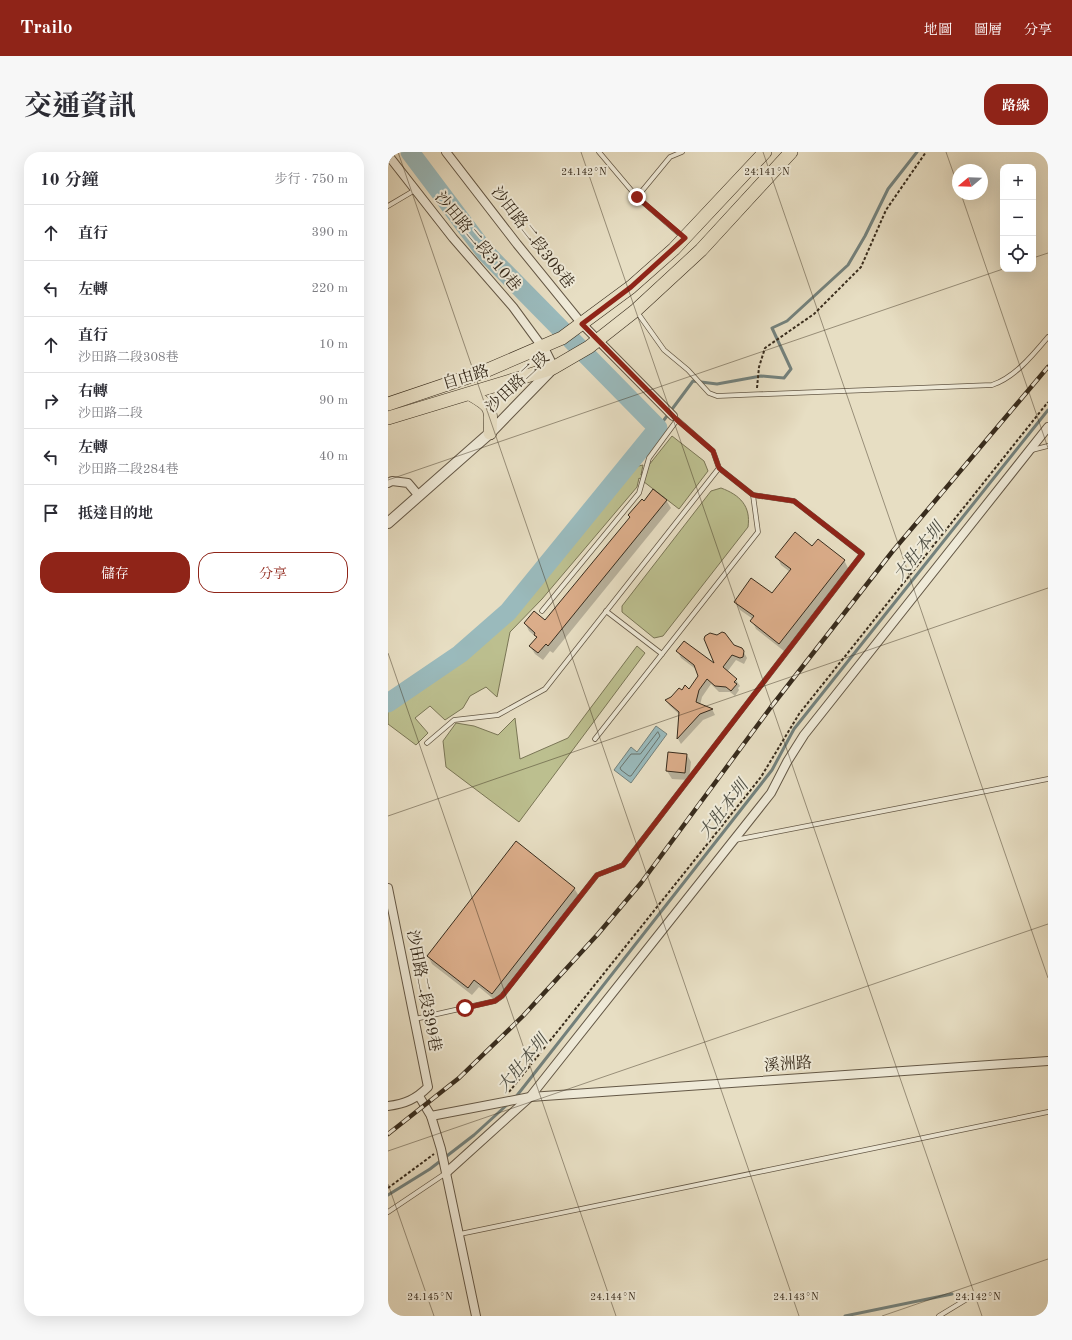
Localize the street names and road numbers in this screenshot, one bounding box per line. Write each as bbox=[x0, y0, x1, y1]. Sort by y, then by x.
street label: 沙田路二段308巷 bbox=[488, 183, 578, 292]
street label: 沙田路二段310巷 bbox=[431, 188, 524, 295]
street label: 沙田路二段 bbox=[482, 348, 553, 416]
street label: 自由路 bbox=[440, 361, 491, 393]
street label: 沙田路二段399巷 bbox=[403, 928, 445, 1053]
street label: 溪洲路 bbox=[763, 1053, 813, 1075]

